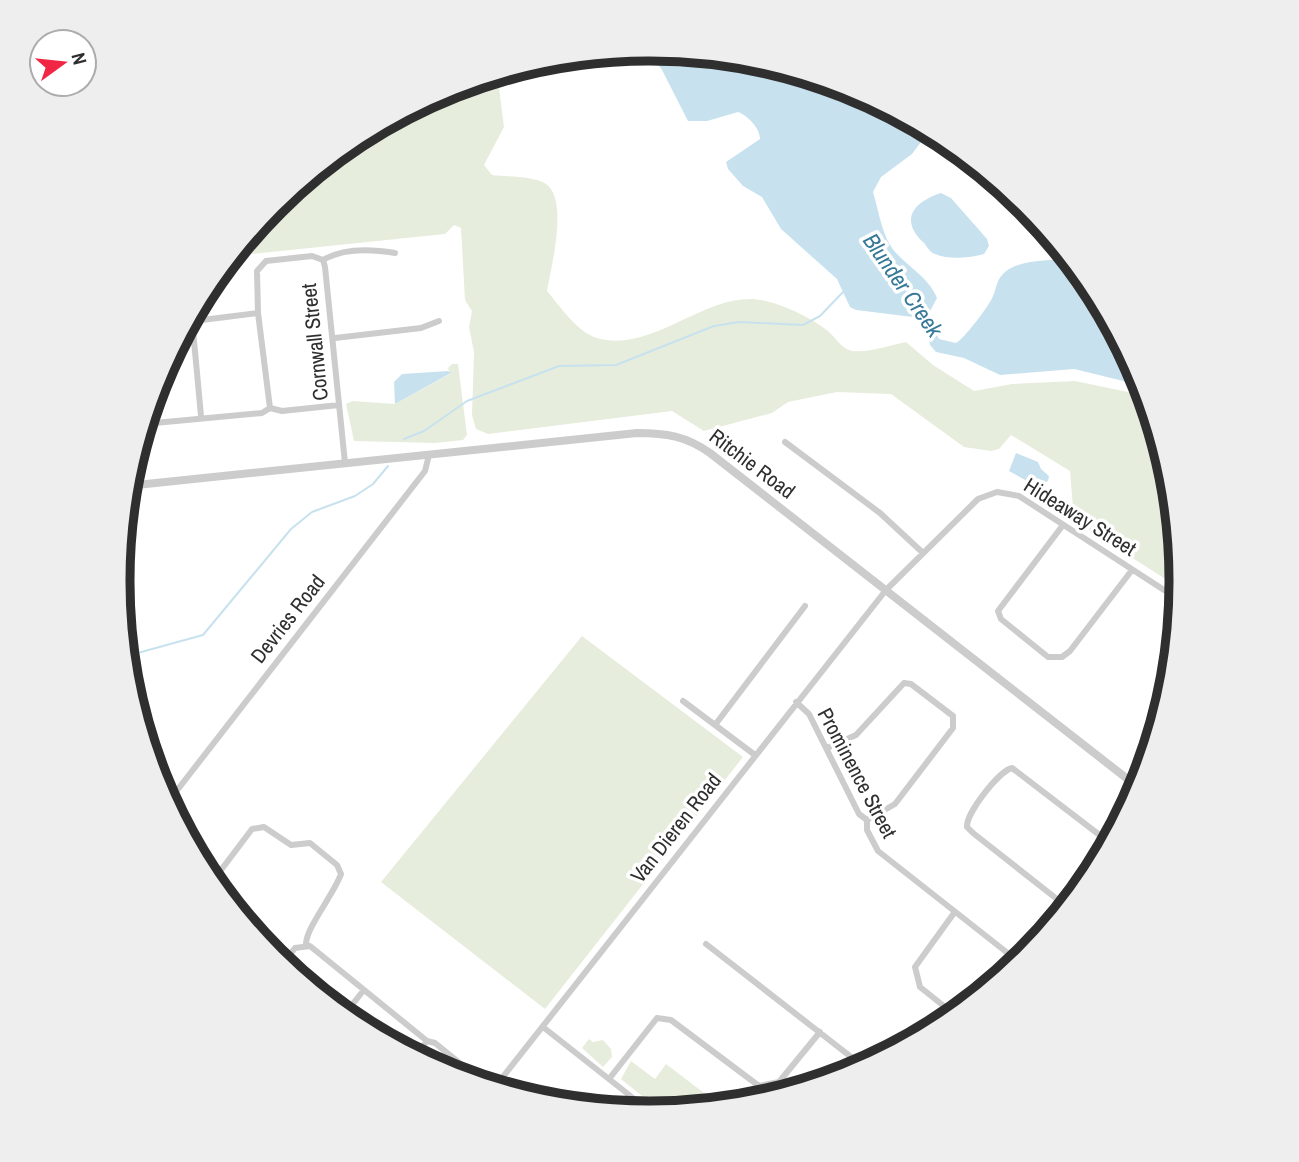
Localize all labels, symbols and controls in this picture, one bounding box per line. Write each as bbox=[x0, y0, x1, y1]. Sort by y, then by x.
north arrow bbox=[28, 28, 98, 98]
text: N bbox=[65, 50, 93, 67]
water label: Blunder Creek bbox=[856, 226, 952, 344]
street label: Cornwall Street bbox=[294, 282, 335, 402]
street label: Ritchie Road bbox=[703, 422, 801, 505]
street label: Hideaway Street bbox=[1019, 471, 1142, 563]
street label: Devries Road bbox=[244, 568, 331, 669]
street label: Prominence Street bbox=[811, 703, 904, 843]
street label: Van Dieren Road bbox=[624, 767, 728, 889]

